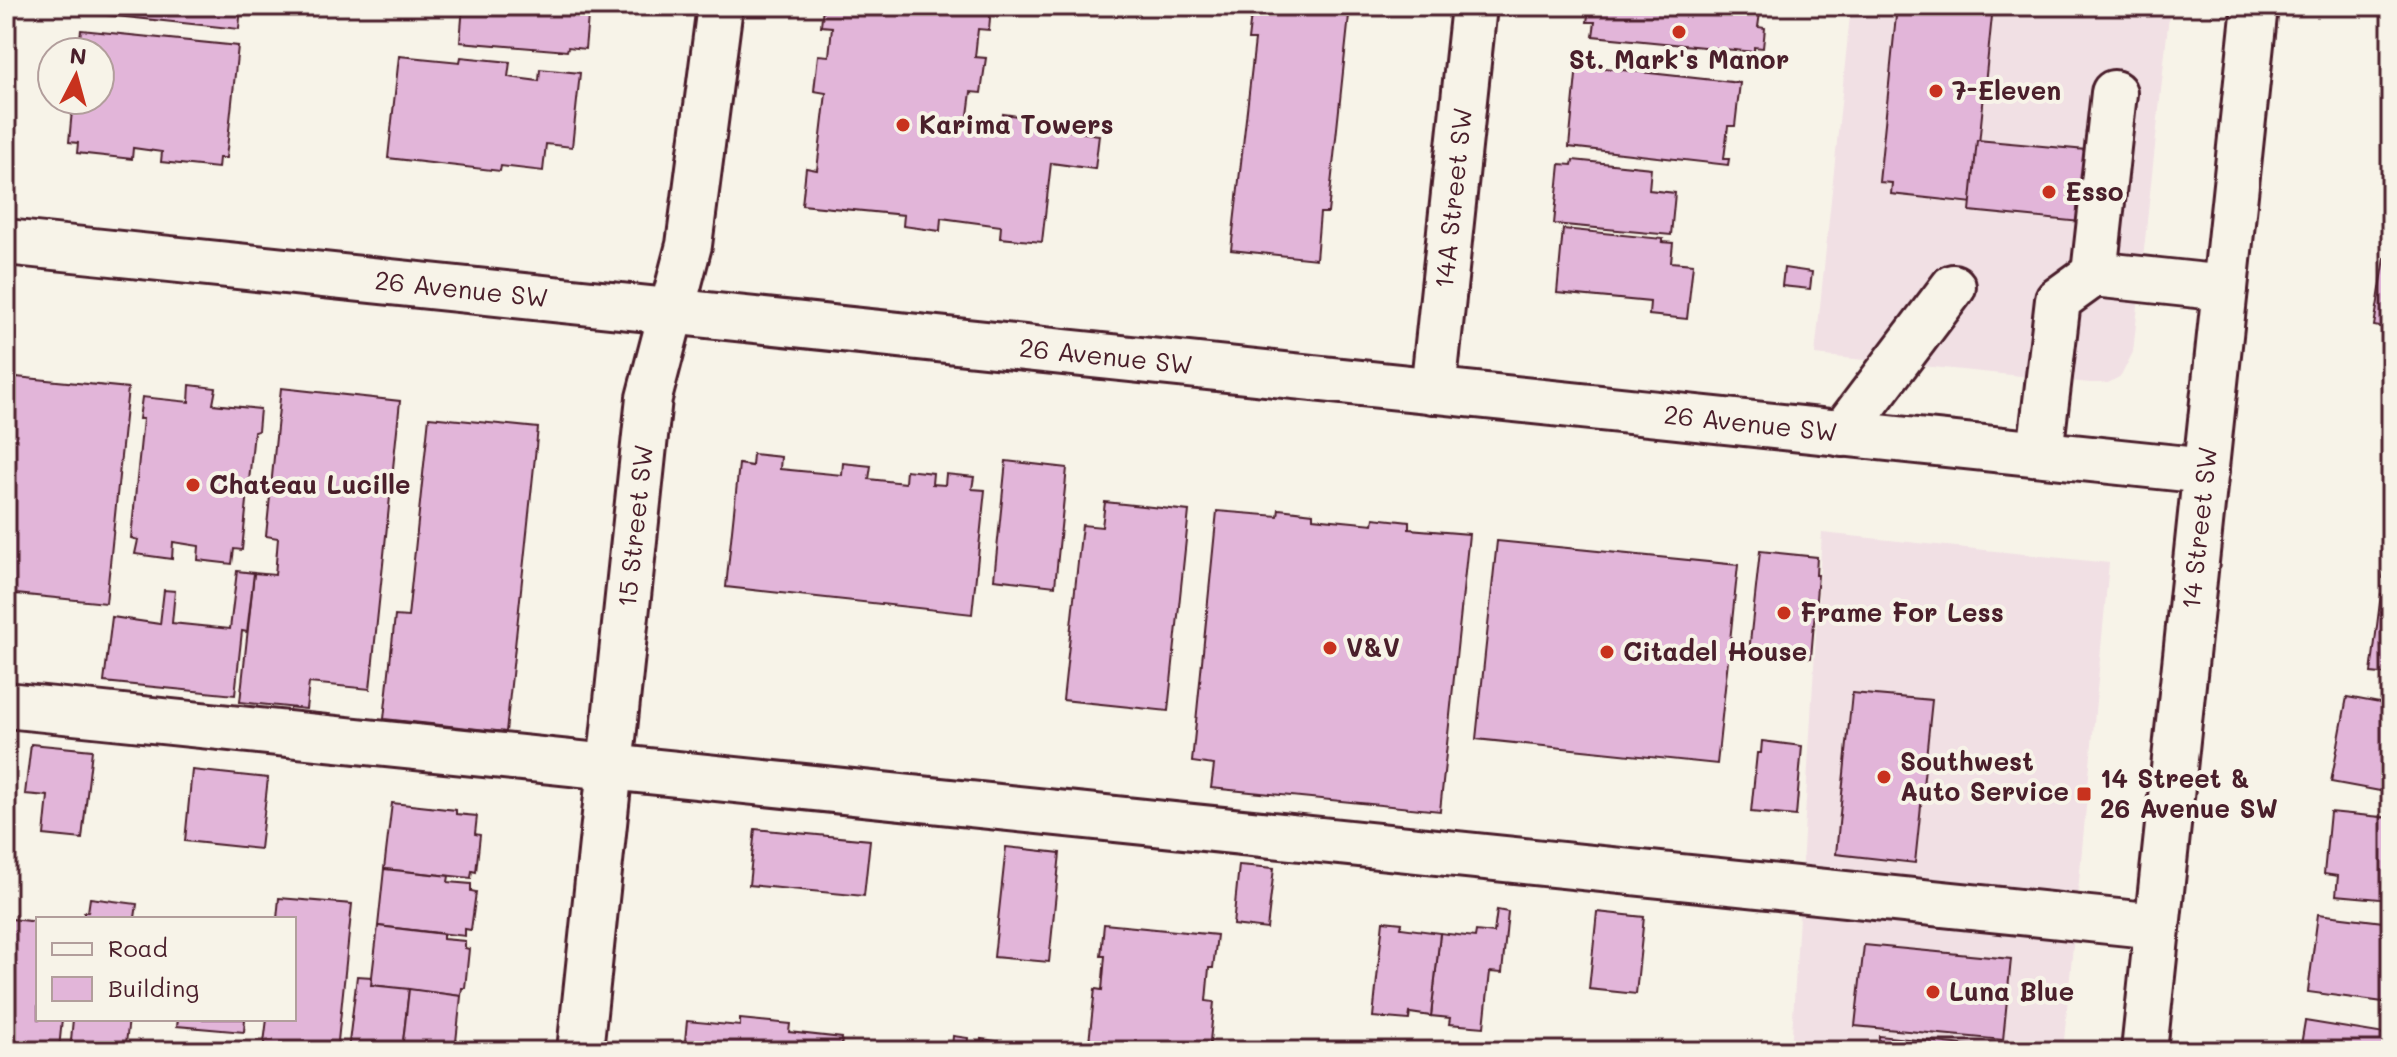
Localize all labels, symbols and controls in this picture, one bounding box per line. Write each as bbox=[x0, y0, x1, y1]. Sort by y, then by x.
marker: St. Mark's Manor bbox=[1670, 23, 1688, 41]
north arrow bbox=[36, 36, 116, 116]
text: N bbox=[68, 40, 88, 71]
place label: St. Mark's Manor bbox=[1569, 42, 1789, 76]
place label: 7-Eleven bbox=[1952, 73, 2061, 107]
marker: 7-Eleven bbox=[1927, 82, 1945, 100]
street label: 14A Street SW bbox=[1426, 106, 1479, 290]
place label: Karima Towers bbox=[919, 107, 1114, 141]
marker: Karima Towers bbox=[894, 116, 912, 134]
place label: Esso bbox=[2065, 174, 2124, 208]
marker: Esso bbox=[2040, 183, 2058, 201]
street label: 26 Avenue SW bbox=[373, 262, 550, 314]
street label: 26 Avenue SW bbox=[1018, 330, 1195, 381]
street label: 26 Avenue SW bbox=[1662, 397, 1839, 449]
street label: 15 Street SW bbox=[609, 443, 660, 609]
street label: 14 Street SW bbox=[2173, 445, 2224, 611]
place label: Chateau Lucille bbox=[209, 467, 410, 501]
marker: Chateau Lucille bbox=[184, 476, 202, 494]
place label: Frame For Less bbox=[1800, 595, 2004, 629]
marker: Frame For Less bbox=[1775, 604, 1793, 622]
place label: V&V bbox=[1346, 630, 1400, 664]
place label: Citadel House bbox=[1623, 634, 1807, 668]
marker: V&V bbox=[1321, 639, 1339, 657]
marker: Citadel House bbox=[1598, 643, 1616, 661]
place label: Southwest Auto Service bbox=[1900, 744, 2069, 808]
place label: 14 Street & 26 Avenue SW bbox=[2100, 761, 2278, 825]
marker: Southwest Auto Service bbox=[1875, 768, 1893, 786]
marker: 14 Street & 26 Avenue SW bbox=[2075, 785, 2093, 803]
legend bbox=[36, 917, 296, 1021]
text: Road bbox=[108, 932, 168, 963]
text: Building bbox=[108, 972, 199, 1003]
place label: Luna Blue bbox=[1949, 974, 2074, 1008]
marker: Luna Blue bbox=[1924, 983, 1942, 1001]

